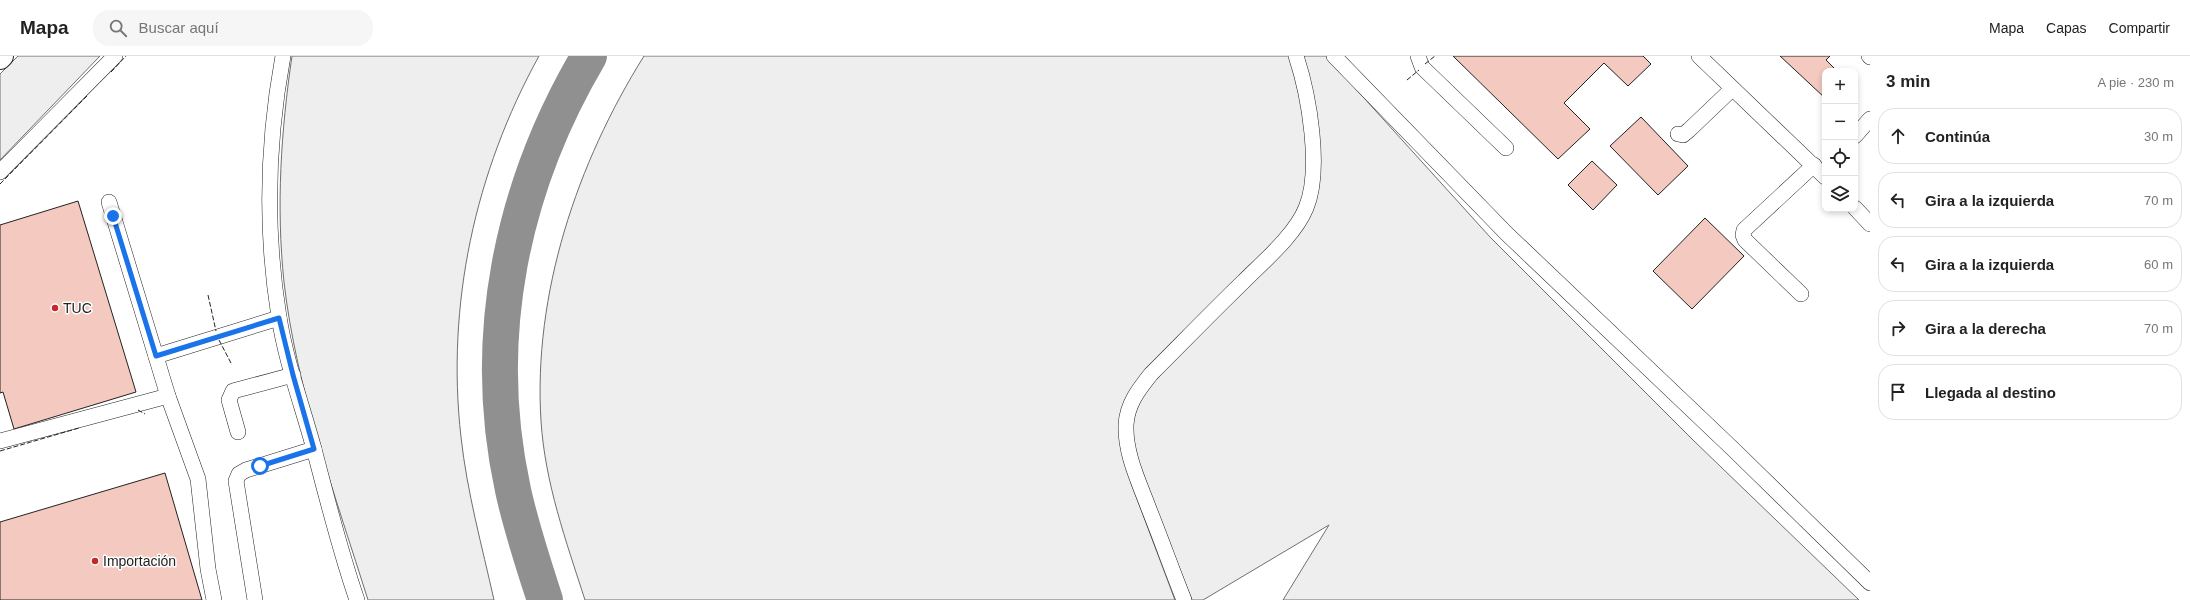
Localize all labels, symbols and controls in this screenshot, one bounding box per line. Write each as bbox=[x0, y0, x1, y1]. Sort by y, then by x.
search box bbox=[93, 10, 373, 46]
text: Mapa bbox=[20, 17, 69, 38]
icon: search bbox=[107, 17, 129, 39]
text: Buscar aquí bbox=[139, 19, 219, 36]
text: Mapa bbox=[1989, 20, 2024, 36]
text: Capas bbox=[2046, 20, 2087, 36]
text: Compartir bbox=[2109, 20, 2170, 36]
map controls bbox=[1822, 68, 1858, 212]
button: + bbox=[1822, 68, 1858, 104]
text: 3 min bbox=[1886, 72, 1930, 91]
text: A pie · 230 m bbox=[2097, 75, 2174, 90]
button: − bbox=[1822, 104, 1858, 140]
icon: ahead bbox=[1887, 125, 1909, 147]
text: Continúa bbox=[1925, 128, 1990, 145]
text: 30 m bbox=[2144, 129, 2173, 144]
button: locate bbox=[1822, 140, 1858, 176]
button: layers bbox=[1822, 176, 1858, 212]
icon: left bbox=[1887, 189, 1909, 211]
text: Gira a la izquierda bbox=[1925, 192, 2054, 209]
text: 70 m bbox=[2144, 193, 2173, 208]
route end bbox=[104, 207, 122, 225]
icon: left bbox=[1887, 253, 1909, 275]
text: Gira a la izquierda bbox=[1925, 256, 2054, 273]
text: 60 m bbox=[2144, 257, 2173, 272]
place label: TUC bbox=[63, 300, 92, 316]
marker: TUC bbox=[50, 303, 60, 313]
icon: right bbox=[1887, 317, 1909, 339]
text: Gira a la derecha bbox=[1925, 320, 2046, 337]
text: 70 m bbox=[2144, 321, 2173, 336]
icon: arrive bbox=[1887, 381, 1909, 403]
text: Llegada al destino bbox=[1925, 384, 2056, 401]
route start bbox=[251, 457, 269, 475]
place label: Importación bbox=[103, 553, 176, 569]
marker: Importación bbox=[90, 556, 100, 566]

